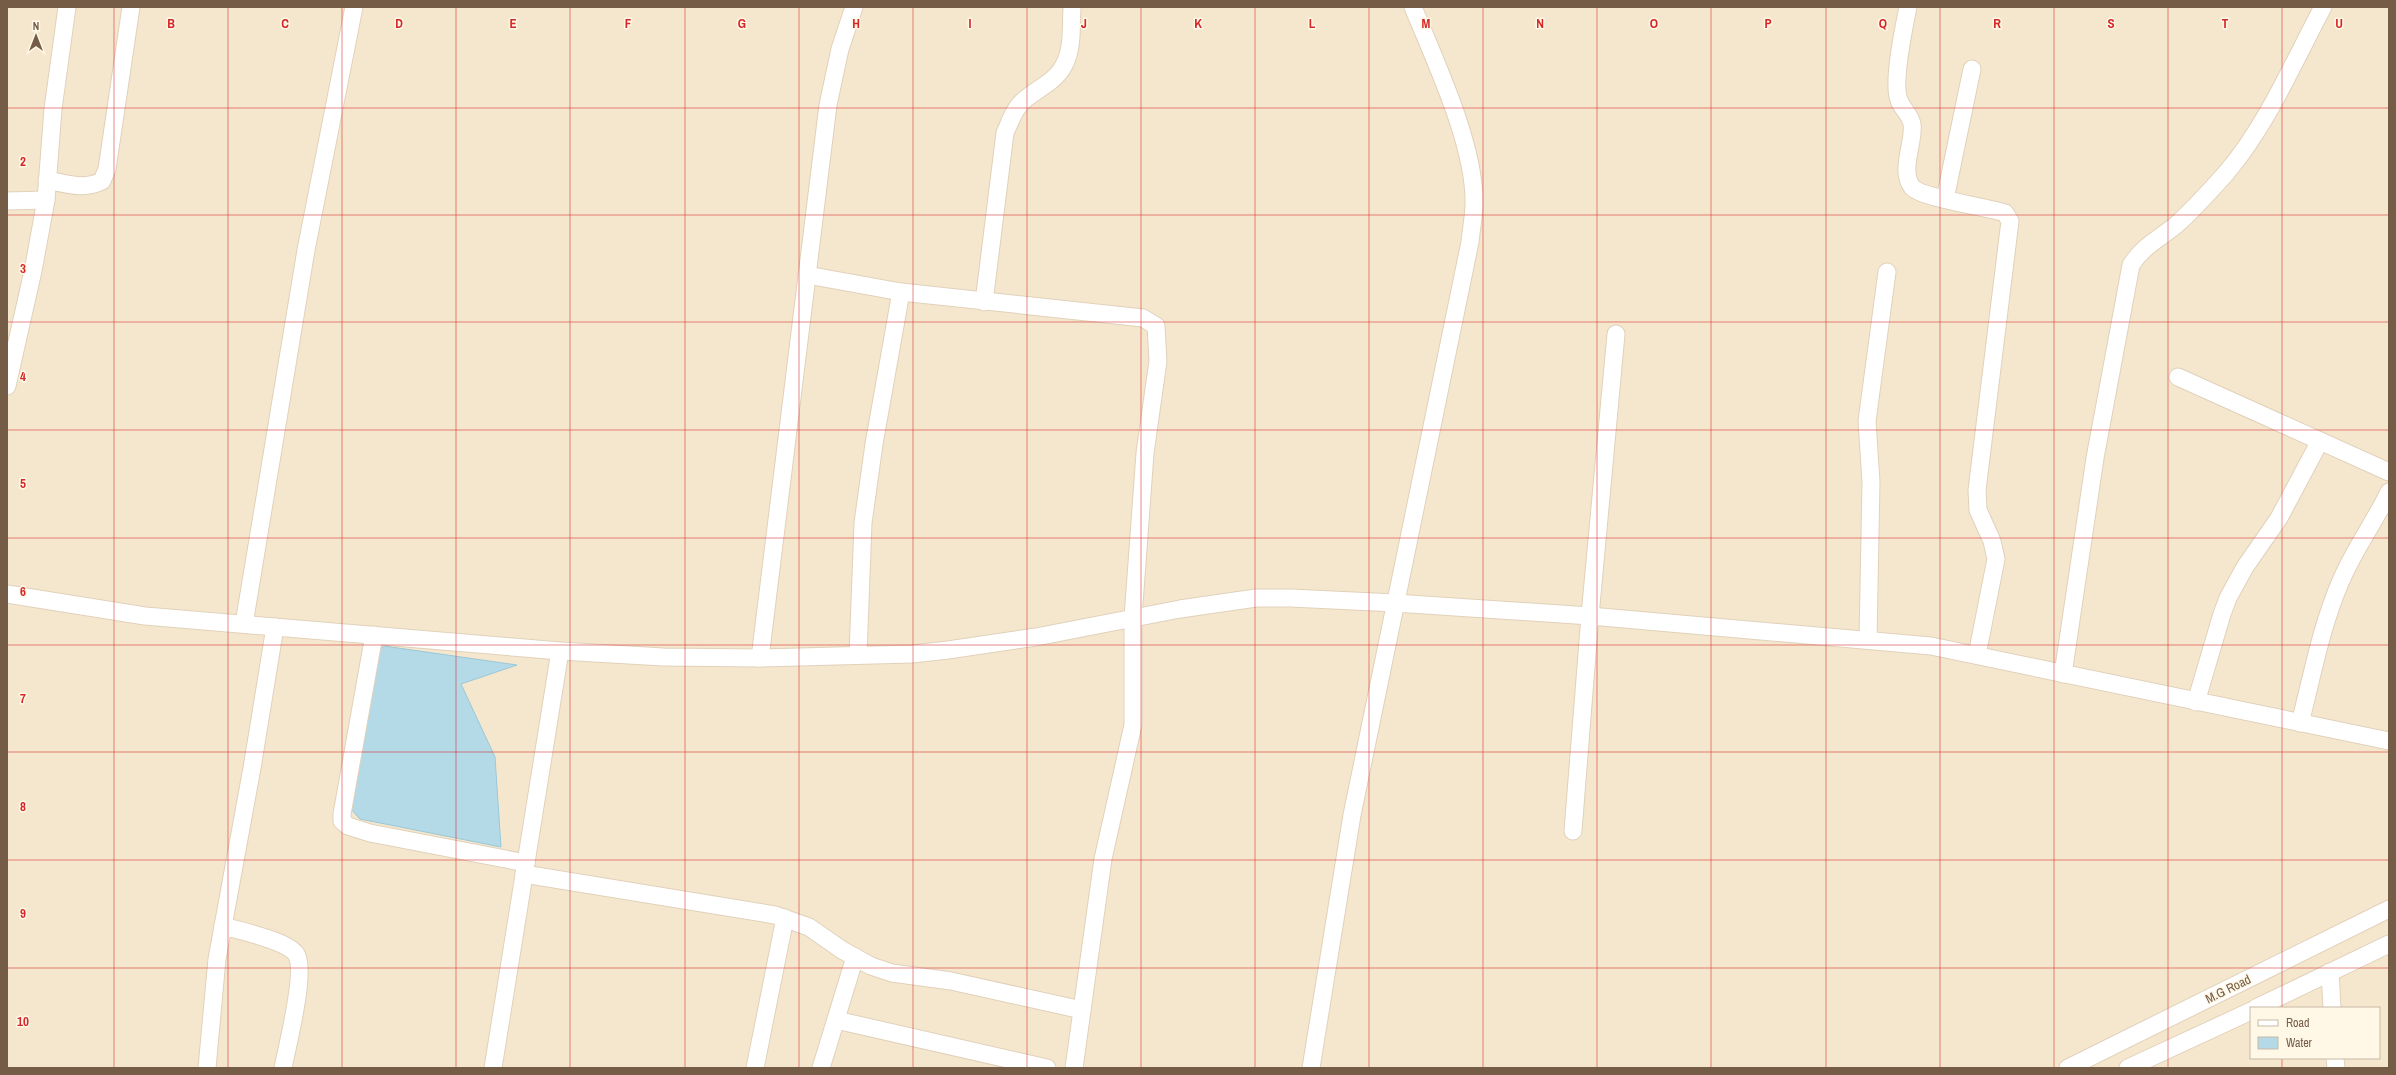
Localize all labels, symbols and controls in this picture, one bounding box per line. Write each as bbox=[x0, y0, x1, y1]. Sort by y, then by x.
text: B bbox=[167, 15, 175, 32]
text: C bbox=[281, 15, 289, 32]
text: D bbox=[395, 15, 403, 32]
text: E bbox=[509, 15, 517, 32]
text: F bbox=[625, 15, 632, 32]
text: G bbox=[738, 15, 746, 32]
text: H bbox=[852, 15, 860, 32]
text: I bbox=[969, 15, 972, 32]
text: J bbox=[1081, 15, 1087, 32]
text: K bbox=[1194, 15, 1202, 32]
text: L bbox=[1309, 15, 1316, 32]
text: M bbox=[1422, 15, 1431, 32]
text: N bbox=[1536, 15, 1544, 32]
text: O bbox=[1650, 15, 1658, 32]
text: P bbox=[1764, 15, 1772, 32]
text: Q bbox=[1879, 15, 1887, 32]
text: R bbox=[1993, 15, 2001, 32]
text: S bbox=[2107, 15, 2115, 32]
text: T bbox=[2222, 15, 2229, 32]
text: U bbox=[2335, 15, 2343, 32]
north arrow bbox=[16, 16, 56, 56]
text: N bbox=[33, 19, 39, 33]
text: 2 bbox=[20, 153, 26, 170]
text: 3 bbox=[20, 260, 26, 277]
text: 4 bbox=[20, 368, 26, 385]
text: 5 bbox=[20, 475, 26, 492]
text: 6 bbox=[20, 583, 26, 600]
text: 7 bbox=[20, 690, 26, 707]
text: 8 bbox=[20, 798, 26, 815]
text: 9 bbox=[20, 905, 26, 922]
street label: M.G Road bbox=[2202, 971, 2254, 1007]
legend bbox=[2250, 1007, 2380, 1059]
text: 10 bbox=[17, 1013, 29, 1030]
text: Road bbox=[2286, 1015, 2310, 1031]
text: Water bbox=[2286, 1035, 2313, 1051]

